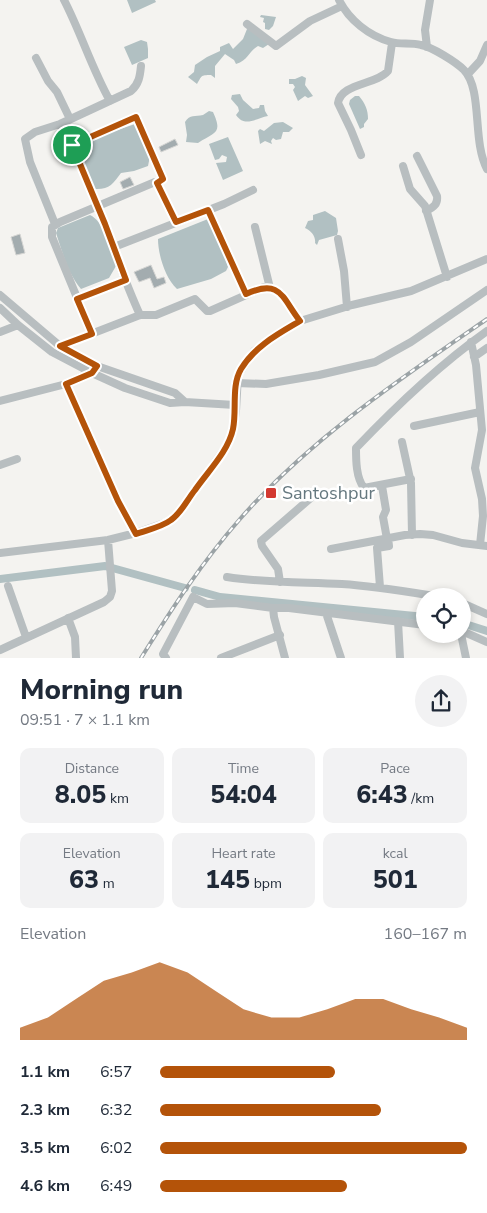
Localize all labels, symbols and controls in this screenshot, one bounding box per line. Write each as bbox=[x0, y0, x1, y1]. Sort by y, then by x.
pin bbox=[51, 124, 93, 166]
icon: arrive bbox=[58, 131, 86, 159]
place label: Santoshpur bbox=[282, 481, 376, 505]
marker: Santoshpur bbox=[264, 486, 278, 500]
map controls bbox=[416, 588, 471, 643]
button: locate bbox=[416, 588, 471, 643]
text: Morning run bbox=[20, 671, 183, 709]
button: share bbox=[415, 675, 467, 727]
text: 09:51 · 7 × 1.1 km bbox=[20, 709, 150, 731]
text: Distance bbox=[65, 759, 119, 778]
text: Time bbox=[228, 759, 259, 778]
text: Pace bbox=[380, 759, 410, 778]
text: 8.05 bbox=[55, 778, 106, 812]
text: 54:04 bbox=[210, 778, 277, 812]
text: 6:43 bbox=[356, 778, 408, 812]
text: km bbox=[106, 789, 129, 808]
text: /km bbox=[408, 789, 434, 808]
text: Elevation bbox=[63, 844, 121, 863]
text: Heart rate bbox=[211, 844, 276, 863]
text: kcal bbox=[383, 844, 408, 863]
text: 63 bbox=[69, 863, 99, 897]
text: 145 bbox=[205, 863, 250, 897]
text: 501 bbox=[373, 863, 418, 897]
text: m bbox=[99, 874, 115, 893]
text: bpm bbox=[250, 874, 282, 893]
text: Elevation bbox=[20, 923, 86, 945]
text: 160–167 m bbox=[384, 923, 467, 945]
text: 1.1 km bbox=[20, 1061, 70, 1083]
text: 6:57 bbox=[100, 1061, 132, 1083]
text: 2.3 km bbox=[20, 1099, 70, 1121]
text: 6:32 bbox=[100, 1099, 132, 1121]
text: 3.5 km bbox=[20, 1137, 70, 1159]
text: 6:02 bbox=[100, 1137, 132, 1159]
text: 4.6 km bbox=[20, 1175, 70, 1197]
text: 6:49 bbox=[100, 1175, 132, 1197]

